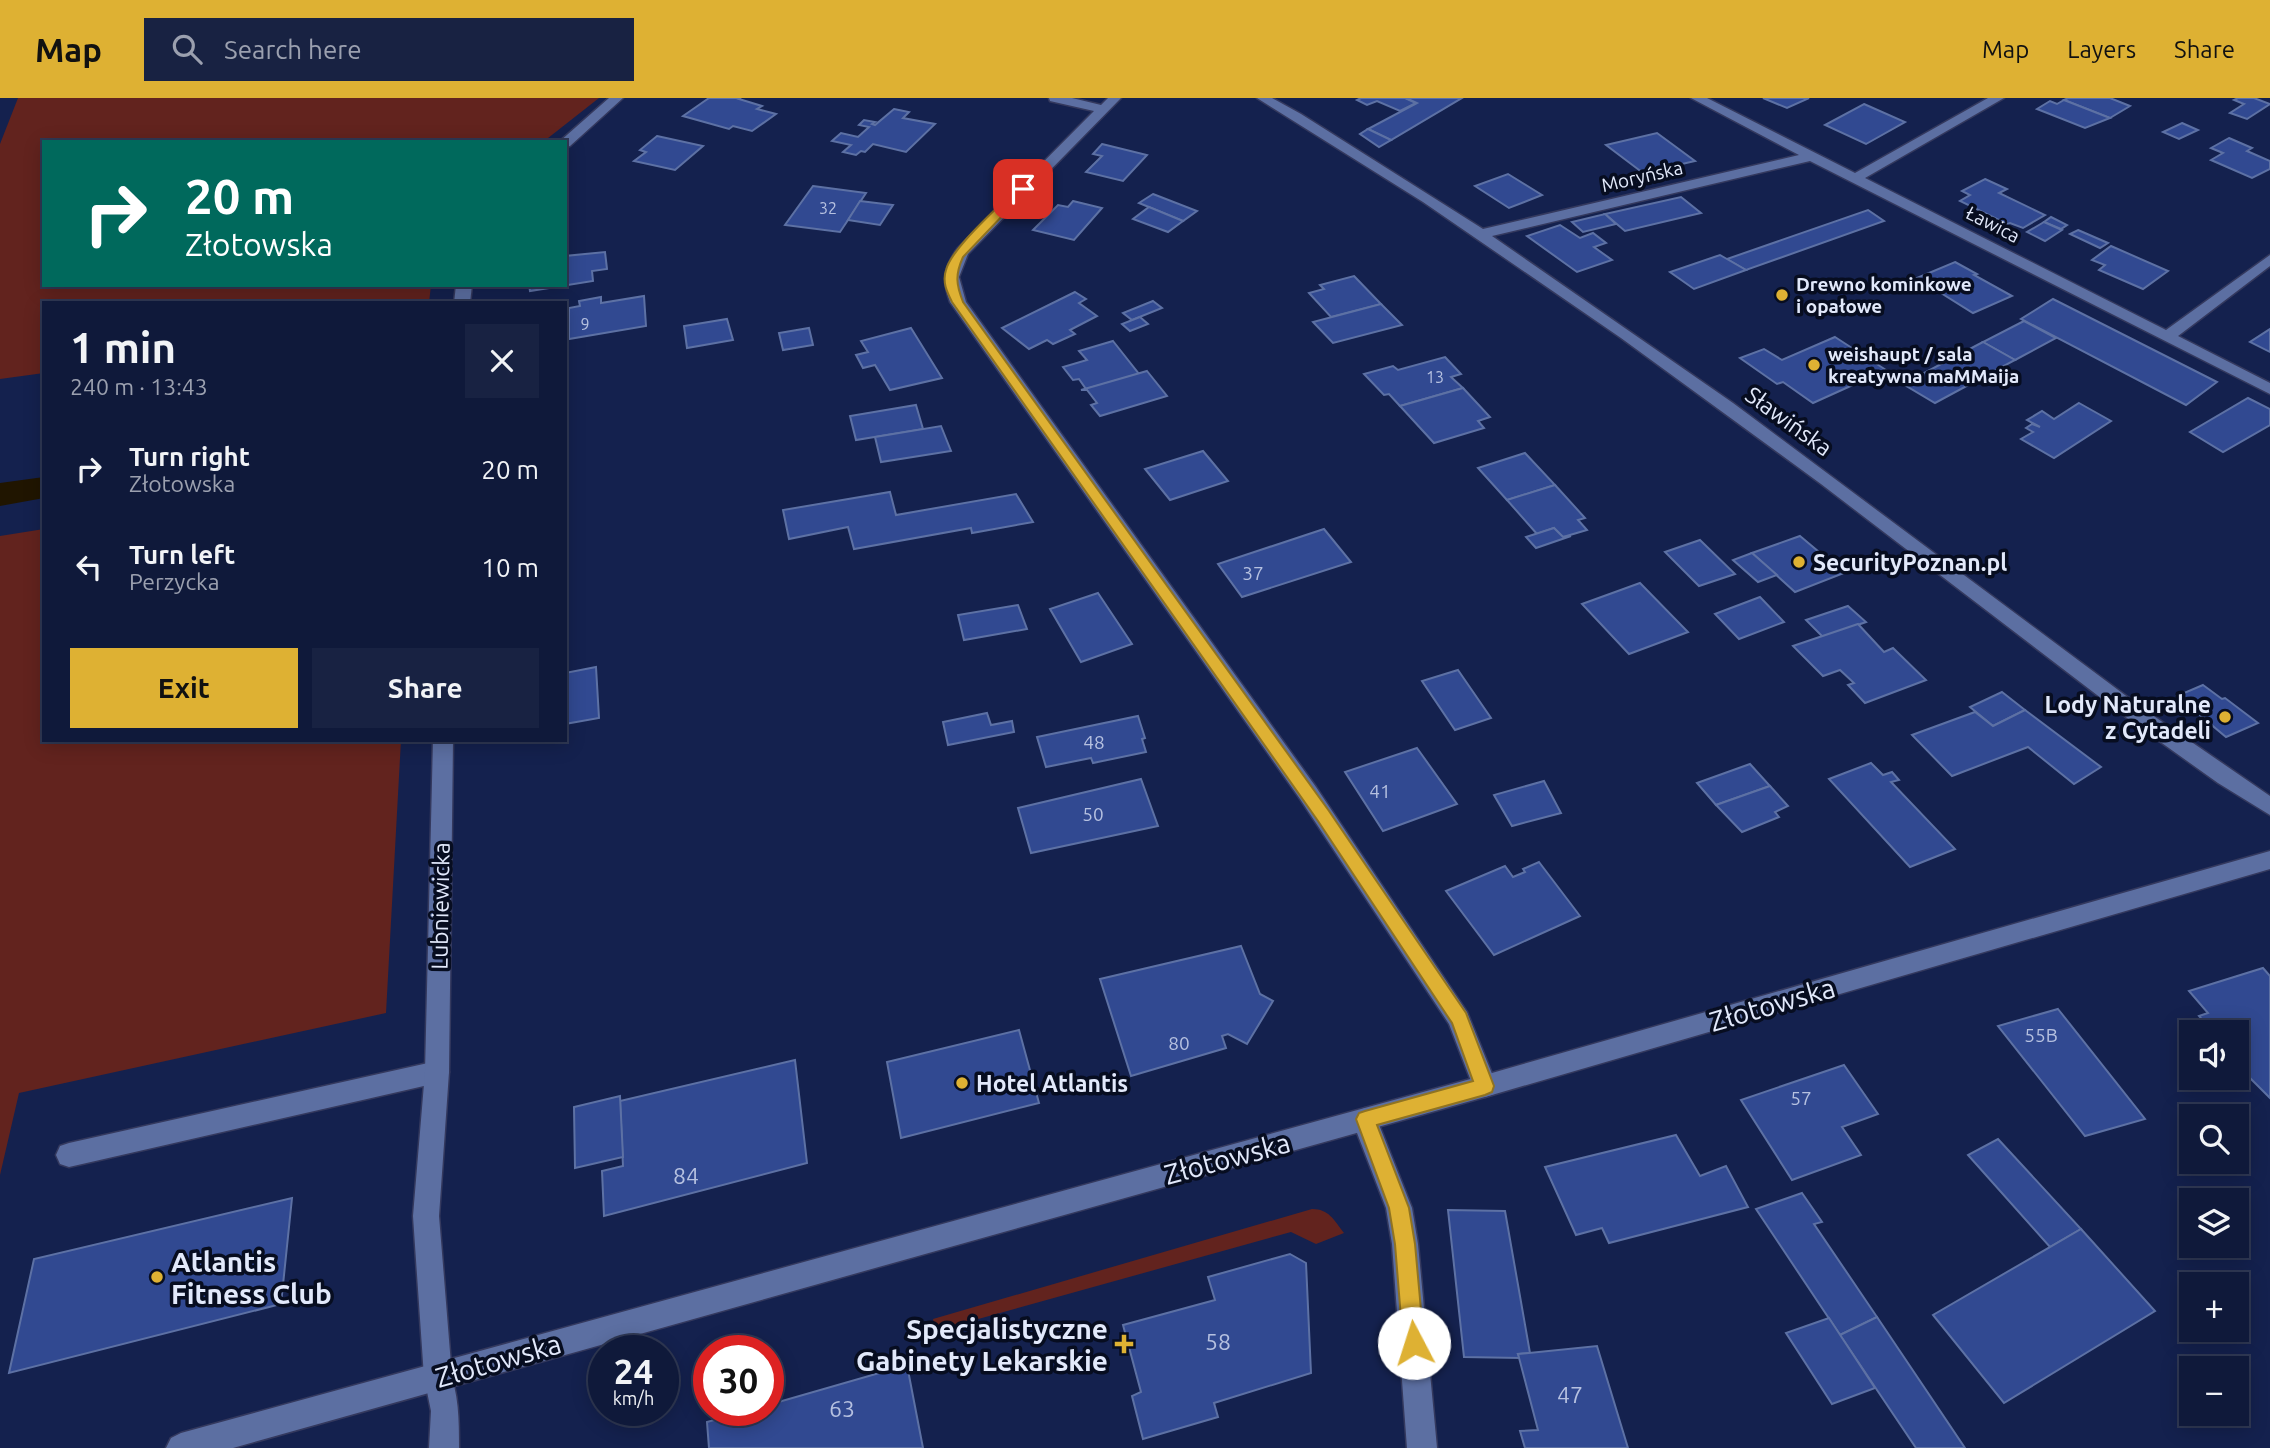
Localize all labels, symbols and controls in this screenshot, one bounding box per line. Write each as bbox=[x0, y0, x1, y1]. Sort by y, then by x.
search box bbox=[144, 18, 634, 81]
icon: search bbox=[168, 30, 206, 68]
text: Map bbox=[35, 31, 102, 68]
text: Search here bbox=[224, 35, 362, 64]
text: Map bbox=[1982, 36, 2029, 63]
text: Layers bbox=[2067, 36, 2136, 63]
text: Share bbox=[2174, 36, 2235, 63]
street label: Moryńska bbox=[1599, 156, 1685, 196]
pin bbox=[993, 159, 1053, 219]
icon: right bbox=[70, 168, 161, 259]
text: 20 m bbox=[185, 168, 294, 223]
icon: arrive bbox=[1004, 170, 1042, 208]
house number: 32 bbox=[819, 199, 837, 217]
street label: Ławica bbox=[1962, 201, 2024, 247]
text: Złotowska bbox=[185, 226, 333, 262]
place label: Drewno kominkowe i opałowe bbox=[1796, 273, 1972, 317]
marker: Drewno kominkowe i opałowe bbox=[1774, 287, 1790, 303]
house number: 9 bbox=[580, 315, 590, 333]
text: 1 min bbox=[70, 324, 176, 371]
button: close bbox=[465, 324, 539, 398]
place label: weishaupt / sala kreatywna maMMaija bbox=[1828, 343, 2019, 387]
marker: weishaupt / sala kreatywna maMMaija bbox=[1806, 357, 1822, 373]
house number: 13 bbox=[1426, 368, 1444, 386]
text: 240 m · 13:43 bbox=[70, 374, 208, 399]
street label: Sławińska bbox=[1741, 381, 1837, 461]
text: Turn right bbox=[129, 442, 250, 471]
icon: right bbox=[70, 450, 108, 488]
text: 20 m bbox=[481, 455, 539, 484]
text: Złotowska bbox=[129, 471, 235, 496]
text: Turn left bbox=[129, 540, 235, 569]
icon: left bbox=[70, 548, 108, 586]
place label: SecurityPoznan.pl bbox=[1813, 550, 2007, 575]
text: 10 m bbox=[481, 553, 539, 582]
marker: SecurityPoznan.pl bbox=[1791, 554, 1807, 570]
house number: 37 bbox=[1242, 562, 1264, 584]
text: Perzycka bbox=[129, 569, 220, 594]
button: Exit bbox=[70, 648, 298, 728]
button: Share bbox=[312, 648, 539, 728]
place label: Lody Naturalne z Cytadeli bbox=[2045, 692, 2211, 743]
marker: Lody Naturalne z Cytadeli bbox=[2217, 709, 2233, 725]
house number: 48 bbox=[1083, 731, 1105, 753]
house number: 41 bbox=[1369, 780, 1391, 802]
house number: 50 bbox=[1082, 803, 1104, 825]
street label: Lubniewicka bbox=[426, 842, 454, 970]
street label: Złotowska bbox=[1706, 971, 1838, 1037]
map controls bbox=[2179, 1020, 2249, 1426]
button: sound bbox=[2179, 1020, 2249, 1090]
house number: 55B bbox=[2024, 1024, 2058, 1046]
house number: 80 bbox=[1168, 1032, 1190, 1054]
place label: Hotel Atlantis bbox=[976, 1071, 1128, 1096]
marker: Hotel Atlantis bbox=[954, 1075, 970, 1091]
house number: 57 bbox=[1790, 1087, 1812, 1109]
button: search bbox=[2179, 1104, 2249, 1174]
street label: Złotowska bbox=[1160, 1126, 1294, 1190]
house number: 84 bbox=[673, 1163, 699, 1188]
button: layers bbox=[2179, 1188, 2249, 1258]
place label: Atlantis Fitness Club bbox=[171, 1246, 332, 1309]
marker: Atlantis Fitness Club bbox=[149, 1269, 165, 1285]
button: + bbox=[2179, 1272, 2249, 1342]
position arrow bbox=[1377, 1306, 1451, 1380]
place label: Specjalistyczne Gabinety Lekarskie bbox=[856, 1313, 1108, 1376]
street label: Złotowska bbox=[432, 1327, 564, 1393]
house number: 58 bbox=[1205, 1329, 1231, 1354]
marker: Specjalistyczne Gabinety Lekarskie bbox=[1114, 1334, 1134, 1354]
speed limit sign: 30 bbox=[693, 1335, 784, 1426]
text: 24 bbox=[614, 1351, 653, 1391]
button: − bbox=[2179, 1356, 2249, 1426]
house number: 47 bbox=[1557, 1382, 1583, 1407]
text: km/h bbox=[613, 1388, 654, 1408]
house number: 63 bbox=[829, 1396, 855, 1421]

